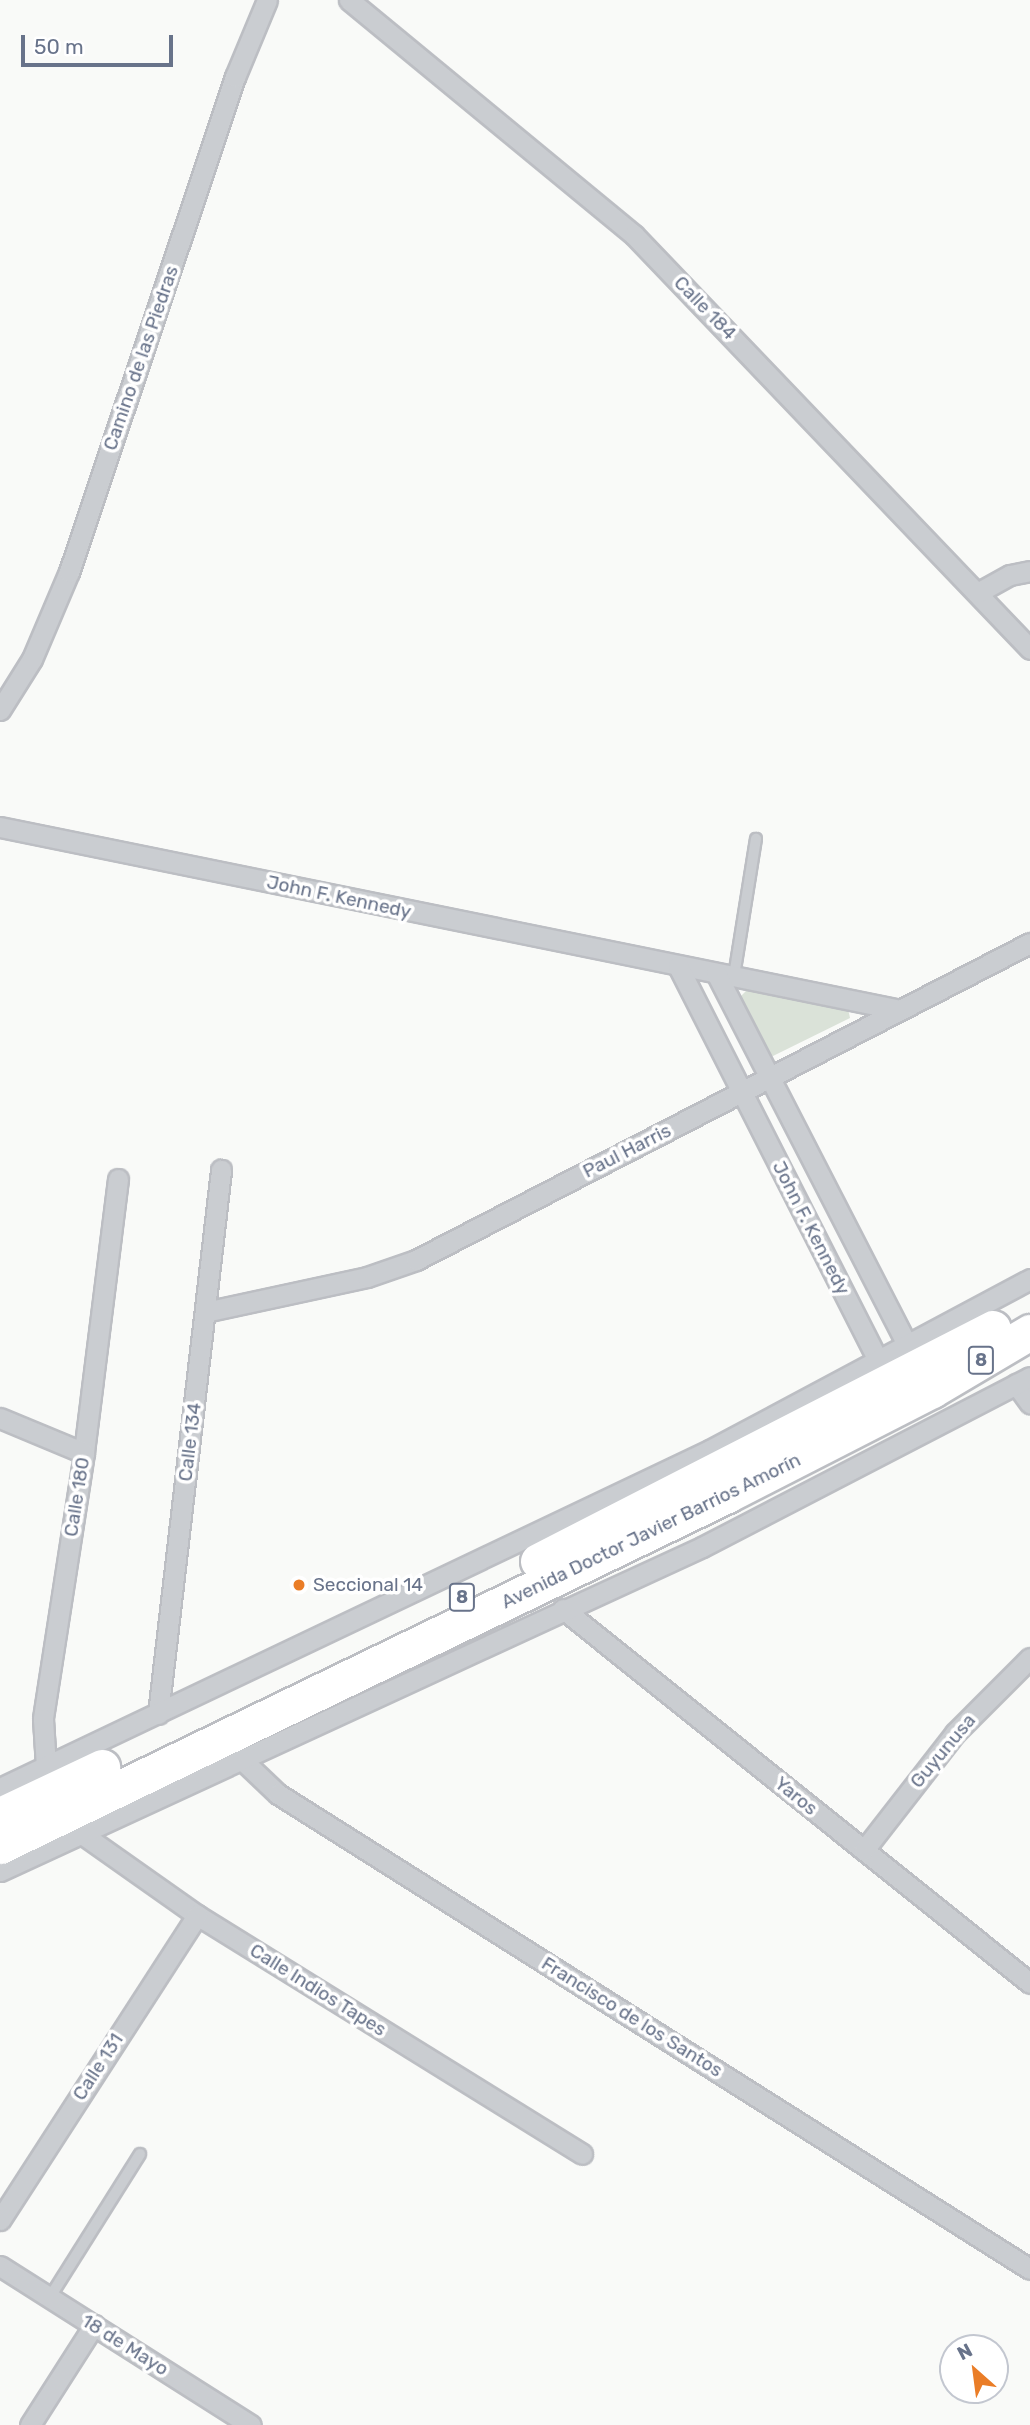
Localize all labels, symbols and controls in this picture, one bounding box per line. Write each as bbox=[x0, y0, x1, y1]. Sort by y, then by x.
scale bar bbox=[24, 21, 177, 65]
text: 50 m bbox=[34, 34, 84, 59]
street label: Camino de las Piedras bbox=[99, 263, 183, 453]
street label: Calle 184 bbox=[669, 271, 741, 345]
street label: John F. Kennedy bbox=[265, 871, 413, 923]
street label: Paul Harris bbox=[579, 1119, 675, 1183]
street label: John F. Kennedy bbox=[767, 1157, 855, 1299]
road number: 8 bbox=[967, 1345, 995, 1374]
street label: Calle 134 bbox=[174, 1401, 206, 1483]
street label: Avenida Doctor Javier Barrios Amorín bbox=[497, 1448, 805, 1614]
street label: Calle 180 bbox=[59, 1456, 95, 1538]
place label: Seccional 14 bbox=[313, 1574, 423, 1596]
marker: Seccional 14 bbox=[291, 1577, 307, 1593]
road number: 8 bbox=[448, 1582, 476, 1612]
street label: Guyunusa bbox=[906, 1709, 980, 1793]
street label: Yaros bbox=[770, 1772, 822, 1820]
street label: Calle Indios Tapes bbox=[245, 1939, 391, 2041]
street label: Francisco de los Santos bbox=[537, 1952, 727, 2082]
street label: Calle 131 bbox=[68, 2029, 128, 2105]
street label: 18 de Mayo bbox=[77, 2309, 173, 2381]
north arrow bbox=[939, 2334, 1009, 2404]
text: N bbox=[953, 2338, 976, 2365]

